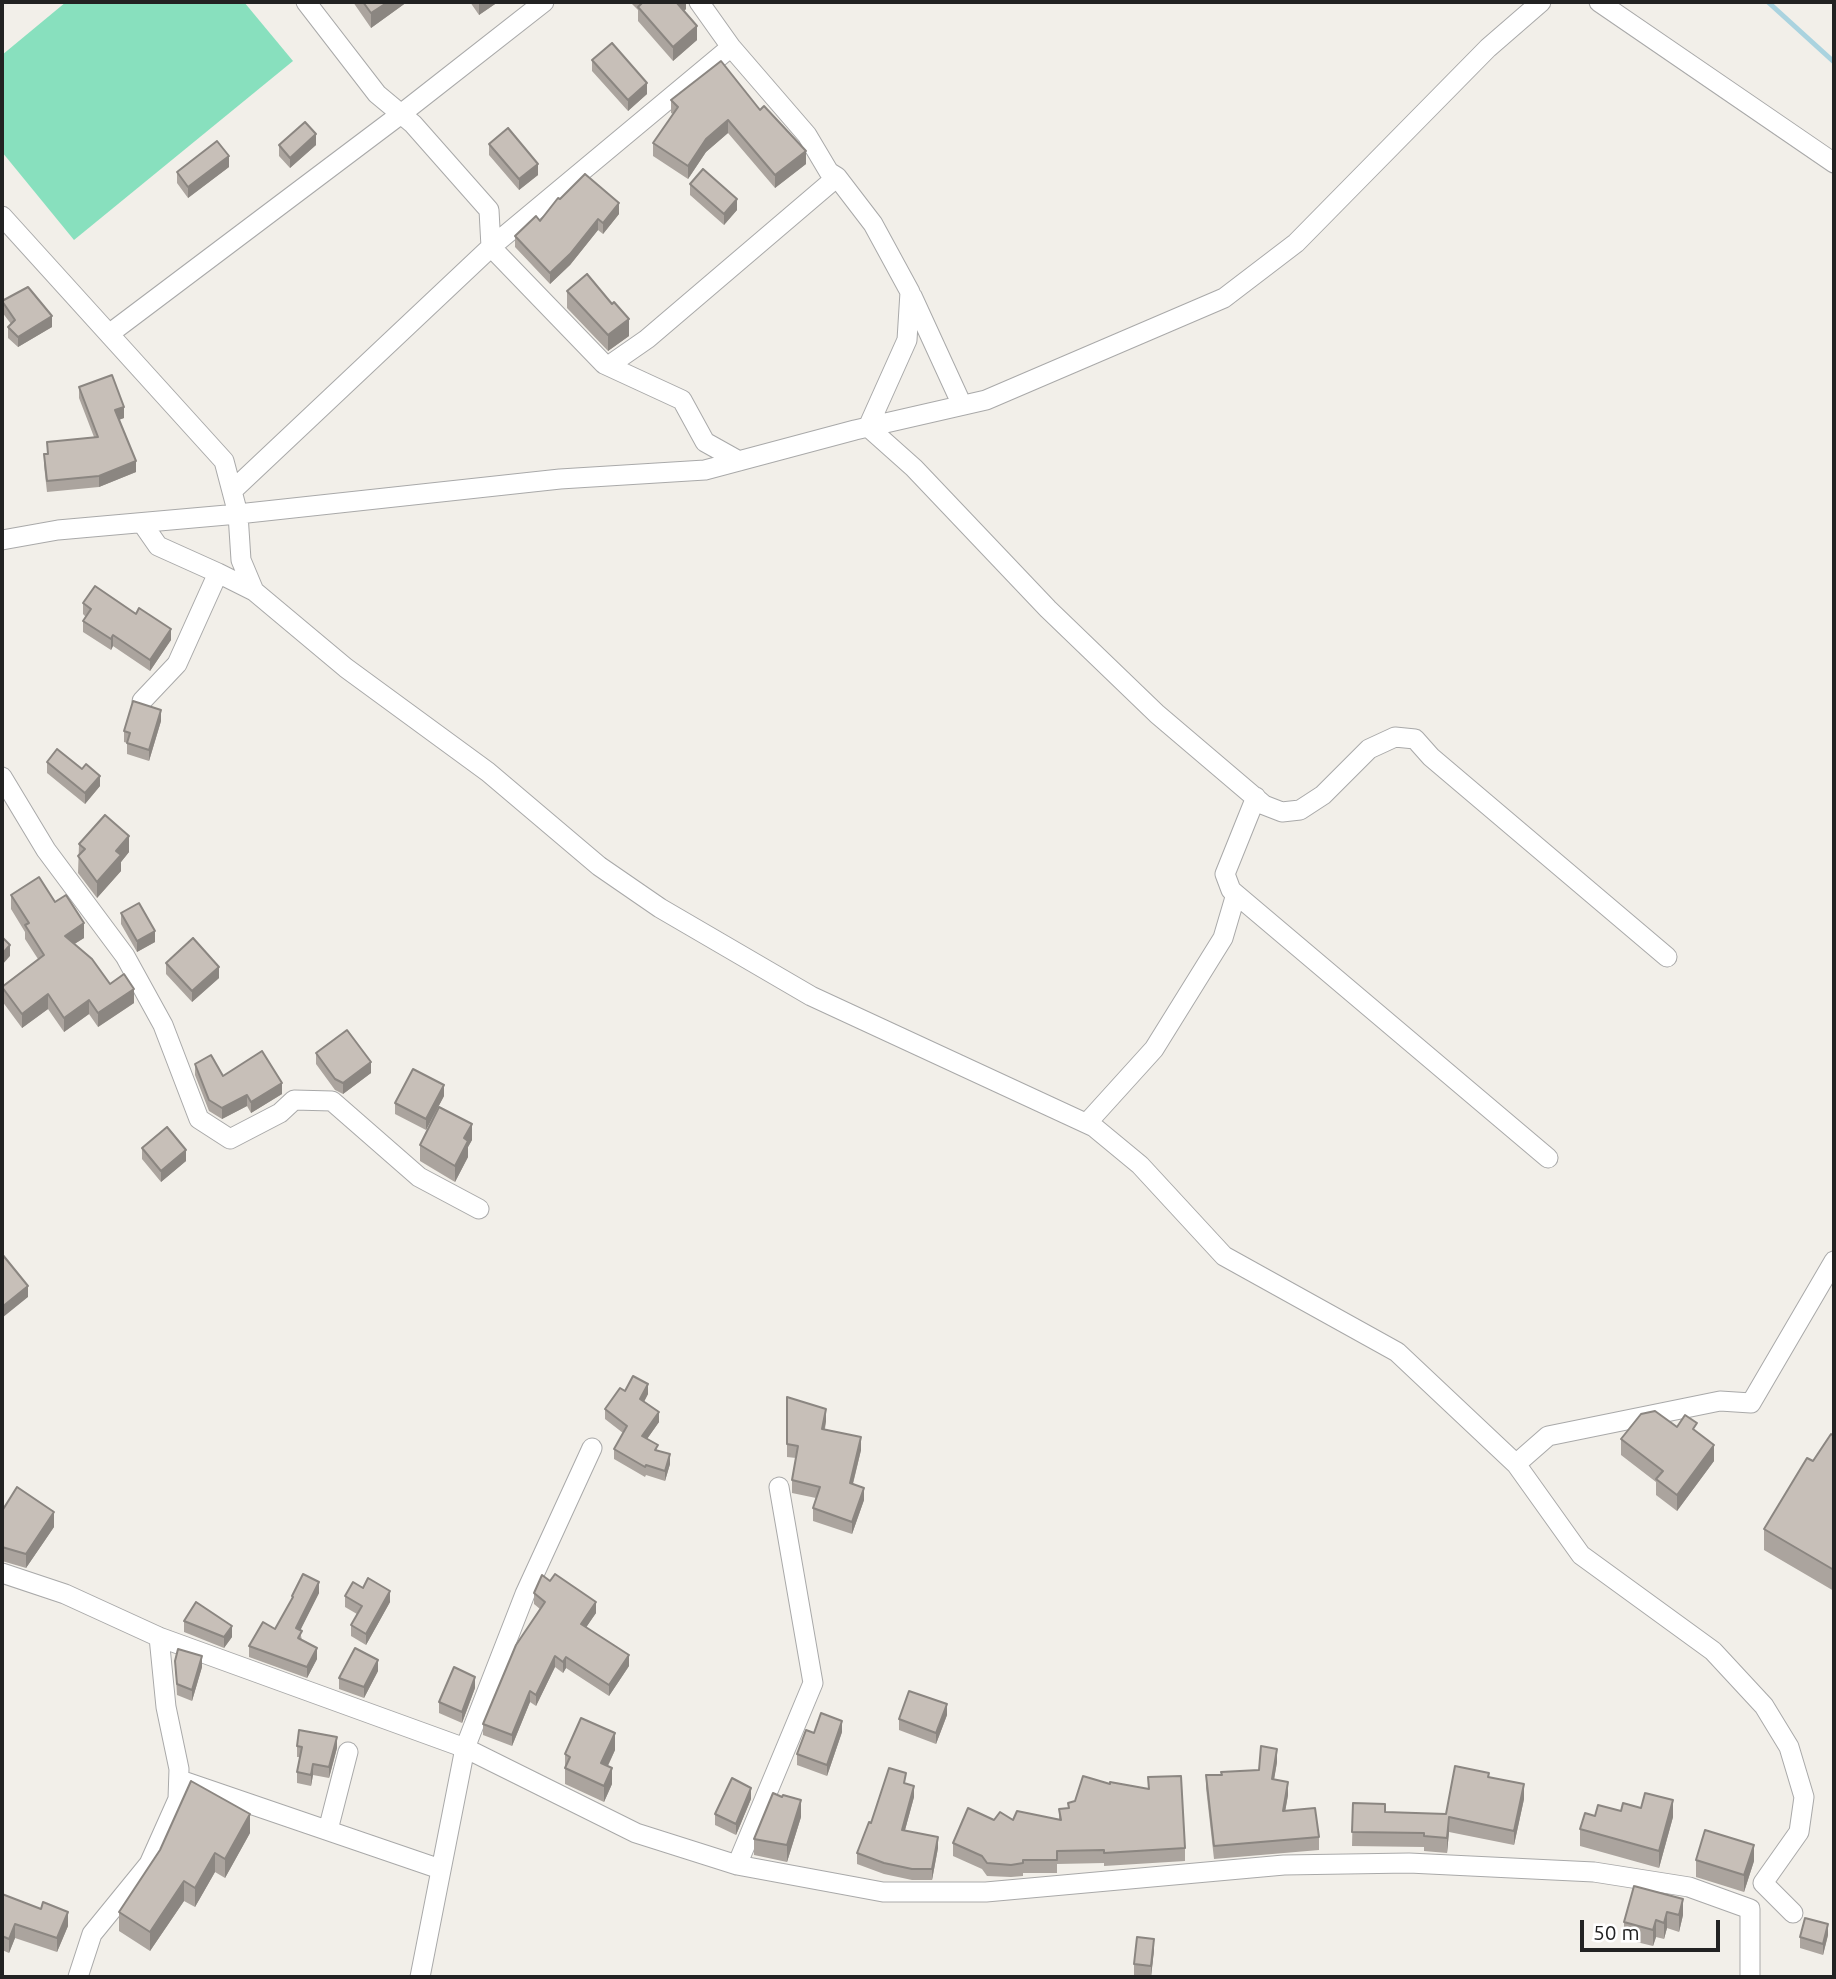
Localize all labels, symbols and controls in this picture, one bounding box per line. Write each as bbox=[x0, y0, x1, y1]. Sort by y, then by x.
scale bar bbox=[1584, 1906, 1724, 1950]
text: 50 m bbox=[1593, 1920, 1640, 1944]

